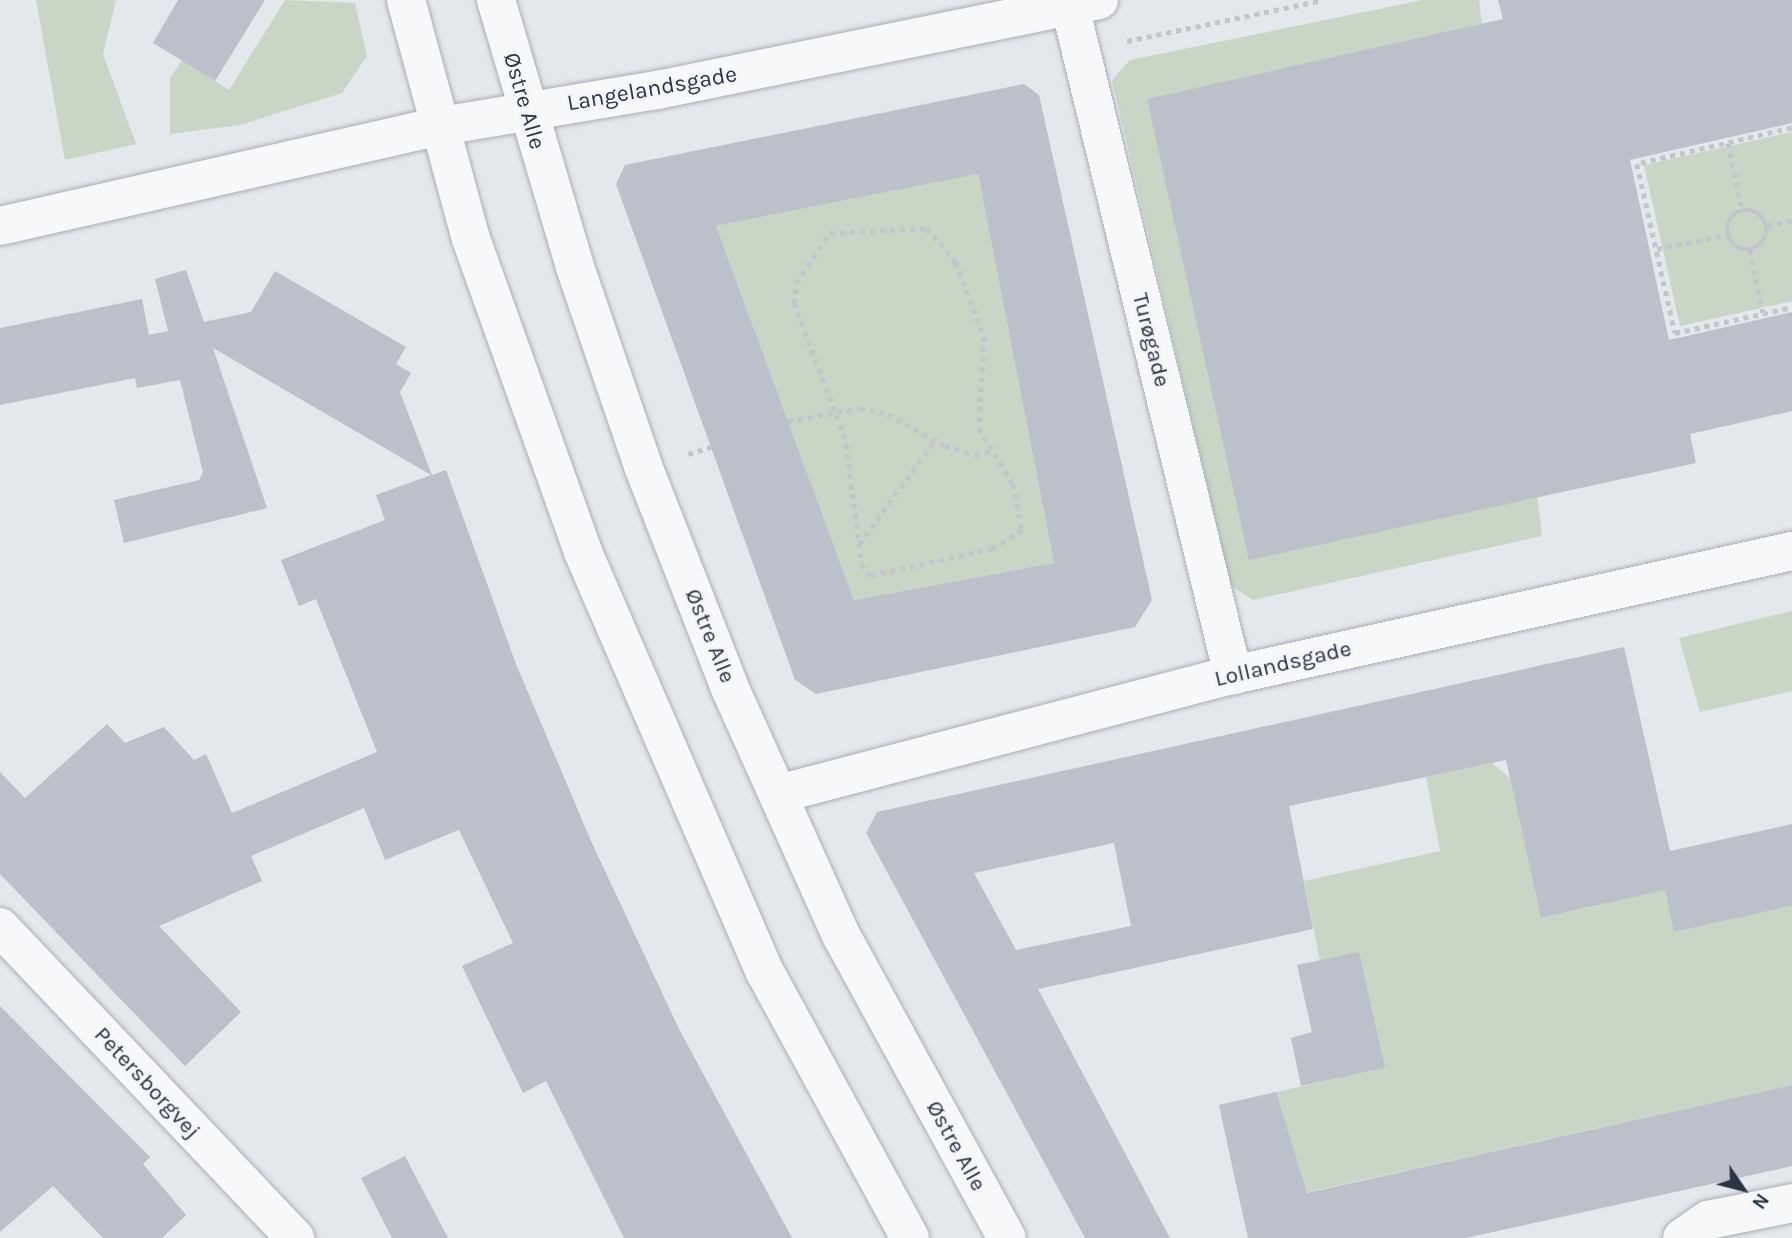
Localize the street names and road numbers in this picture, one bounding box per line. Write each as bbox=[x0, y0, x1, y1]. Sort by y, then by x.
street label: Østre Alle bbox=[497, 50, 551, 152]
street label: Langelandsgade bbox=[565, 60, 739, 118]
street label: Turøgade bbox=[1126, 290, 1176, 390]
street label: Østre Alle bbox=[679, 585, 741, 687]
street label: Lollandsgade bbox=[1212, 635, 1354, 693]
street label: Petersborgvej bbox=[88, 1021, 206, 1145]
street label: Østre Alle bbox=[920, 1096, 992, 1196]

